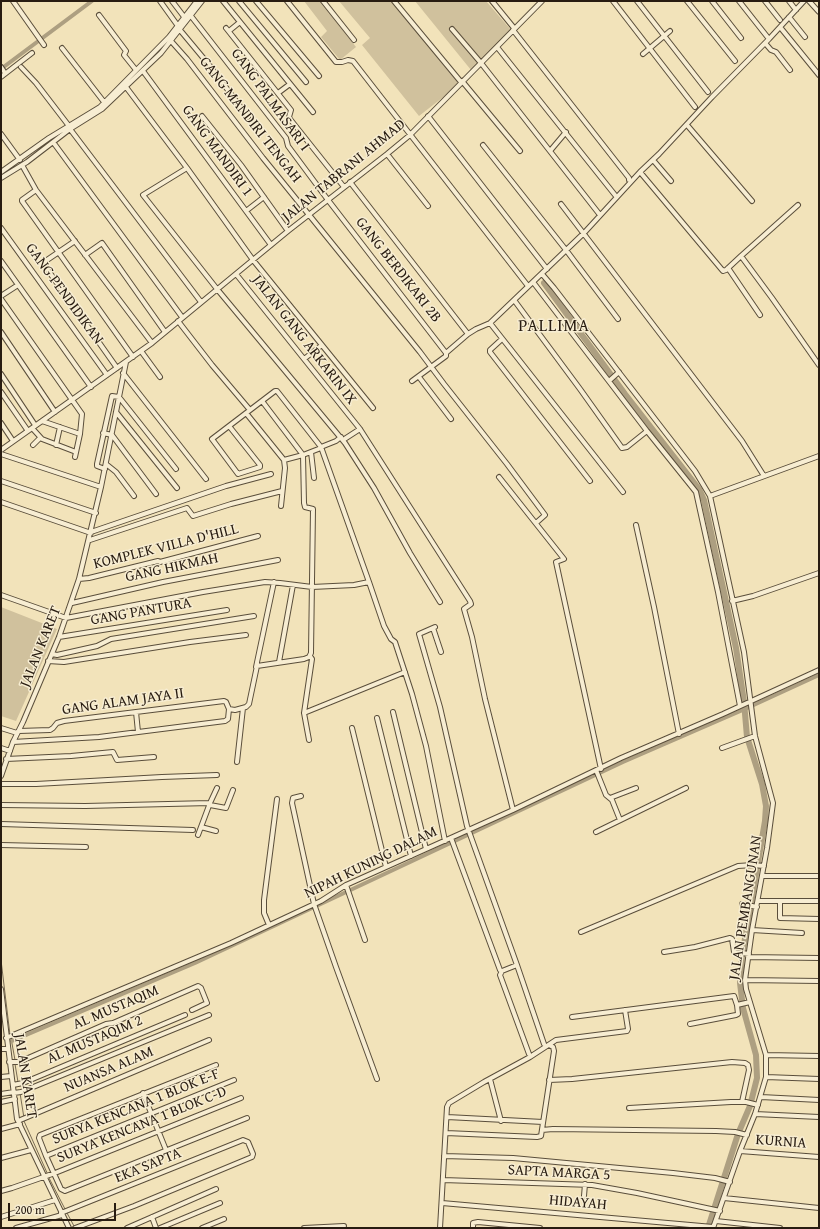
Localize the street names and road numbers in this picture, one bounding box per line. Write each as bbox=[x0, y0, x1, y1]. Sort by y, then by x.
street label: GANG PALMASARI I bbox=[227, 45, 313, 155]
street label: GANG MANDIRI TENGAH bbox=[195, 53, 305, 187]
street label: GANG MANDIRI 1 bbox=[178, 102, 256, 200]
street label: JALAN TABRANI AHMAD bbox=[279, 116, 409, 226]
street label: GANG BERDIKARI 2B bbox=[351, 214, 445, 326]
street label: GANG PENDIDIKAN bbox=[21, 240, 107, 348]
street label: JALAN GANG ARKARIN IX bbox=[248, 272, 360, 408]
street label: KOMPLEK VILLA D'HILL bbox=[92, 520, 240, 574]
street label: GANG HIKMAH bbox=[124, 549, 220, 587]
street label: GANG PANTURA bbox=[89, 594, 193, 630]
street label: JALAN KARET bbox=[17, 604, 65, 690]
street label: GANG ALAM JAYA II bbox=[61, 685, 185, 719]
street label: NIPAH KUNING DALAM bbox=[302, 823, 440, 903]
street label: JALAN PEMBANGUNAN bbox=[726, 834, 766, 982]
street label: AL MUSTAQIM bbox=[70, 982, 162, 1034]
street label: AL MUSTAQIM 2 bbox=[44, 1012, 146, 1068]
street label: JALAN KARET bbox=[9, 1032, 41, 1120]
street label: NUANSA ALAM bbox=[62, 1043, 156, 1097]
street label: SURYA KENCANA 1 BLOK E-F bbox=[50, 1065, 222, 1149]
street label: SURYA KENCANA 1 BLOK C-D bbox=[55, 1083, 229, 1167]
street label: KURNIA bbox=[755, 1131, 807, 1153]
street label: EKA SAPTA bbox=[112, 1145, 184, 1187]
street label: SAPTA MARGA 5 bbox=[507, 1161, 611, 1185]
street label: HIDAYAH bbox=[548, 1192, 608, 1214]

